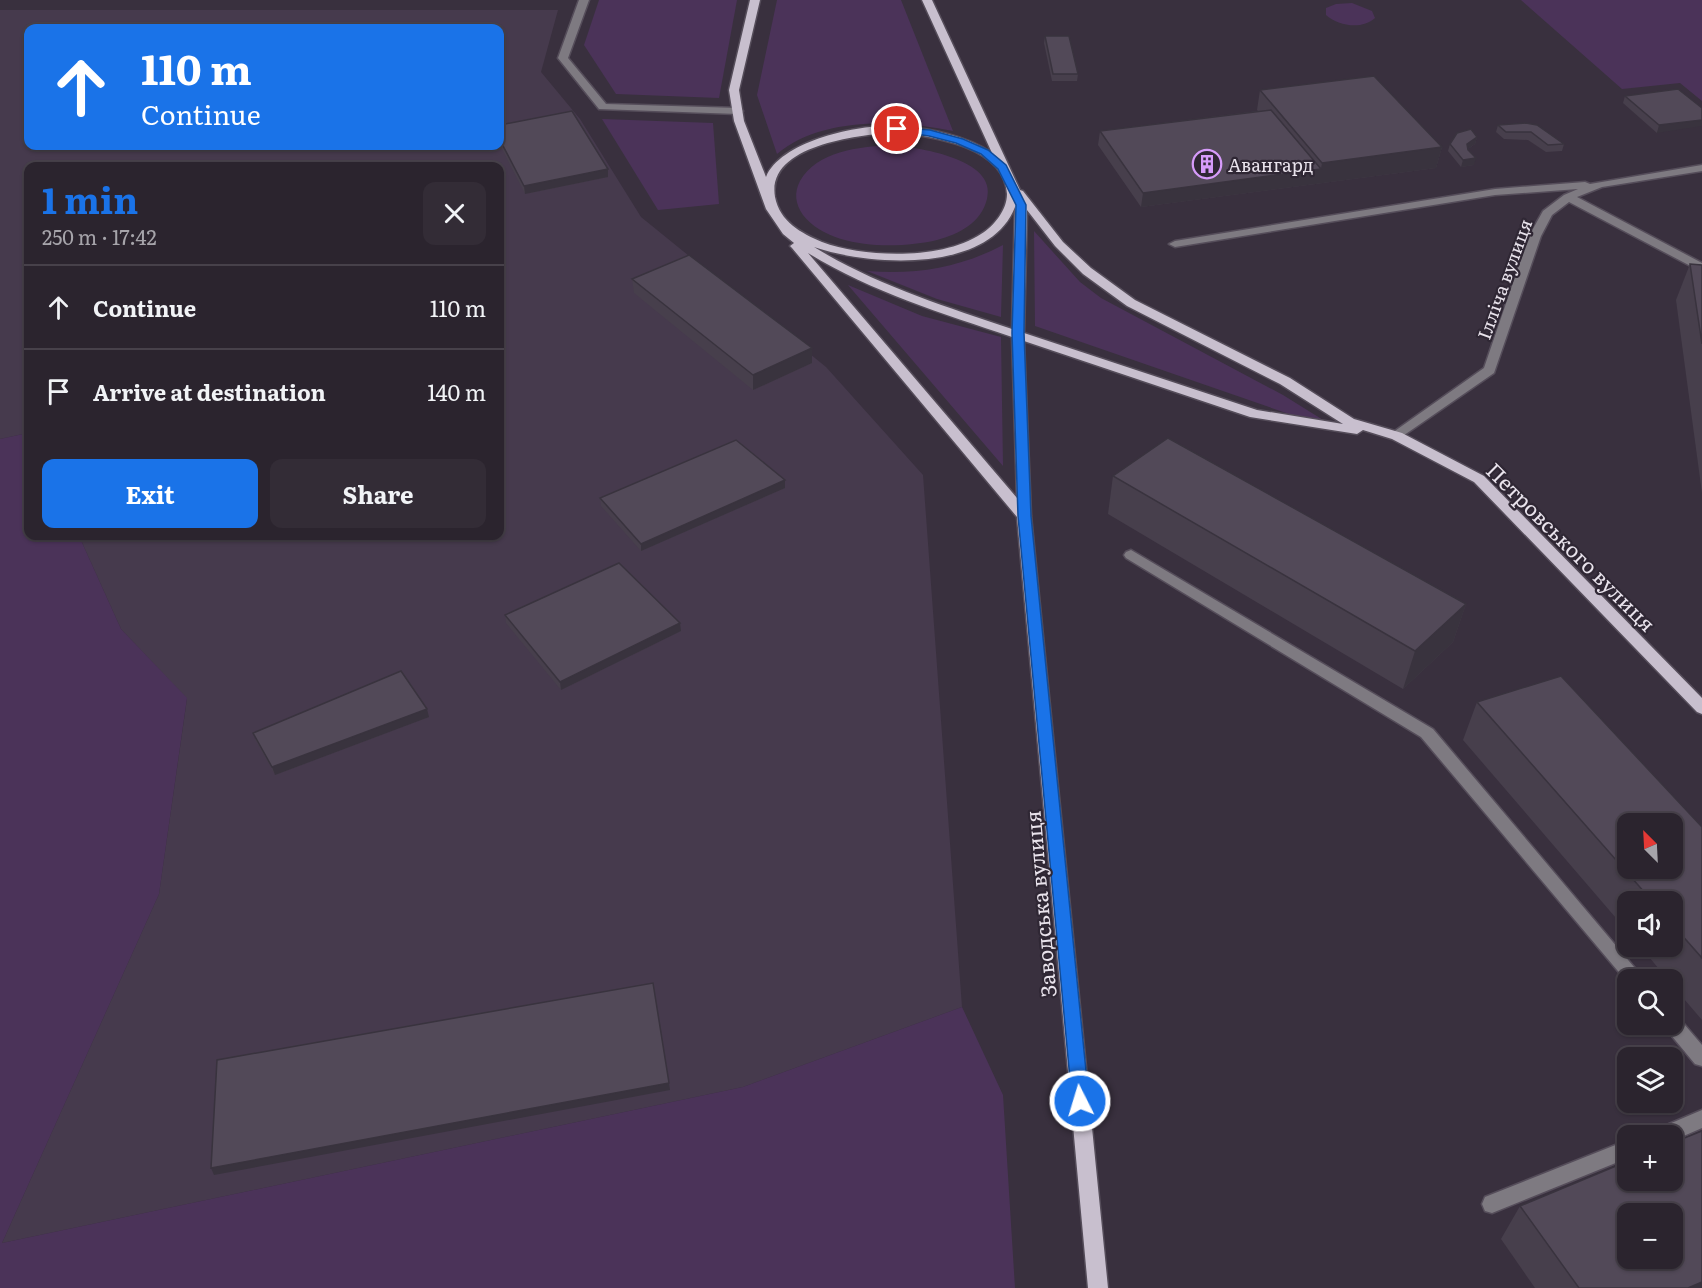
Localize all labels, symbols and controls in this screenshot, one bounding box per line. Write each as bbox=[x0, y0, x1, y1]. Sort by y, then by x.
text: 110 m bbox=[141, 36, 252, 98]
icon: ahead bbox=[42, 48, 120, 126]
text: Continue bbox=[141, 93, 261, 133]
pin bbox=[871, 103, 922, 154]
icon: arrive bbox=[880, 112, 913, 145]
building icon: Авангард bbox=[1191, 148, 1223, 180]
place label: Авангард bbox=[1228, 151, 1314, 178]
text: 1 min bbox=[42, 172, 138, 225]
button: close bbox=[423, 182, 486, 245]
street label: Ілліча вулиця bbox=[1470, 215, 1538, 343]
text: 250 m · 17:42 bbox=[42, 221, 157, 251]
icon: ahead bbox=[42, 291, 75, 324]
text: Continue bbox=[93, 291, 196, 324]
text: 110 m bbox=[430, 291, 486, 324]
icon: arrive bbox=[42, 375, 75, 408]
text: Arrive at destination bbox=[93, 375, 326, 408]
text: 140 m bbox=[427, 375, 486, 408]
street label: Петровського вулиця bbox=[1480, 454, 1664, 638]
button: Exit bbox=[42, 459, 258, 528]
button: Share bbox=[270, 459, 486, 528]
street label: Заводська вулиця bbox=[1015, 809, 1063, 999]
north arrow bbox=[1617, 813, 1683, 879]
map controls bbox=[1617, 813, 1683, 1269]
button: sound bbox=[1617, 891, 1683, 957]
button: search bbox=[1617, 969, 1683, 1035]
button: layers bbox=[1617, 1047, 1683, 1113]
position arrow bbox=[1048, 1069, 1112, 1133]
button: + bbox=[1617, 1125, 1683, 1191]
button: − bbox=[1617, 1203, 1683, 1269]

